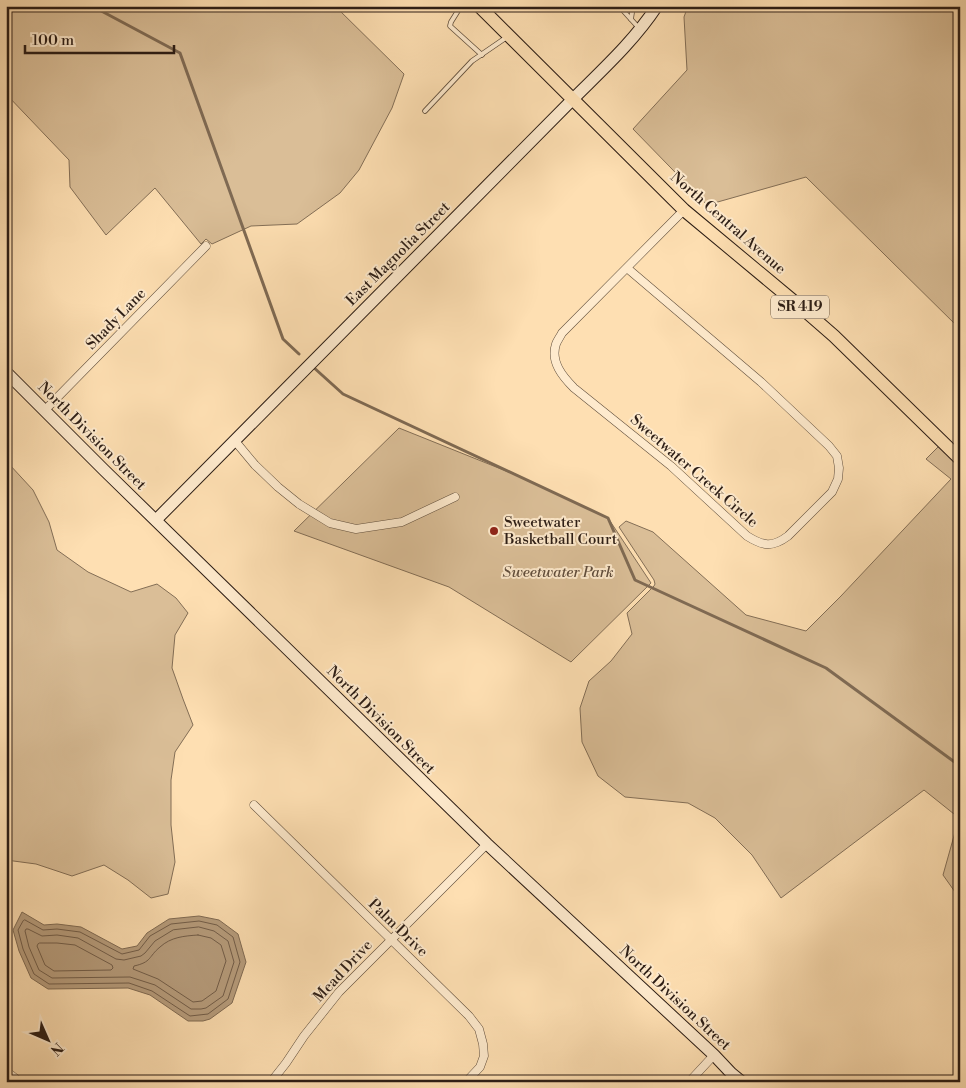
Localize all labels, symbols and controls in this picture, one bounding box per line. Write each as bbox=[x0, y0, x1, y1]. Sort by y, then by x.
scale bar bbox=[25, 22, 174, 54]
text: 100 m bbox=[32, 31, 74, 50]
street label: North Central Avenue bbox=[666, 168, 790, 278]
street label: East Magnolia Street bbox=[342, 197, 455, 310]
street label: Shady Lane bbox=[82, 284, 150, 354]
road number: SR 419 bbox=[771, 296, 829, 318]
street label: North Division Street bbox=[34, 378, 151, 495]
street label: Sweetwater Creek Circle bbox=[626, 410, 762, 532]
place label: Sweetwater Basketball Court bbox=[503, 513, 618, 549]
marker: Sweetwater Basketball Court bbox=[488, 525, 500, 537]
park label: Sweetwater Park bbox=[503, 563, 614, 582]
street label: North Division Street bbox=[323, 662, 440, 779]
street label: Palm Drive bbox=[364, 895, 432, 961]
street label: Mead Drive bbox=[309, 936, 377, 1006]
street label: North Division Street bbox=[615, 941, 735, 1055]
north arrow bbox=[22, 1016, 72, 1066]
text: N bbox=[46, 1038, 67, 1059]

